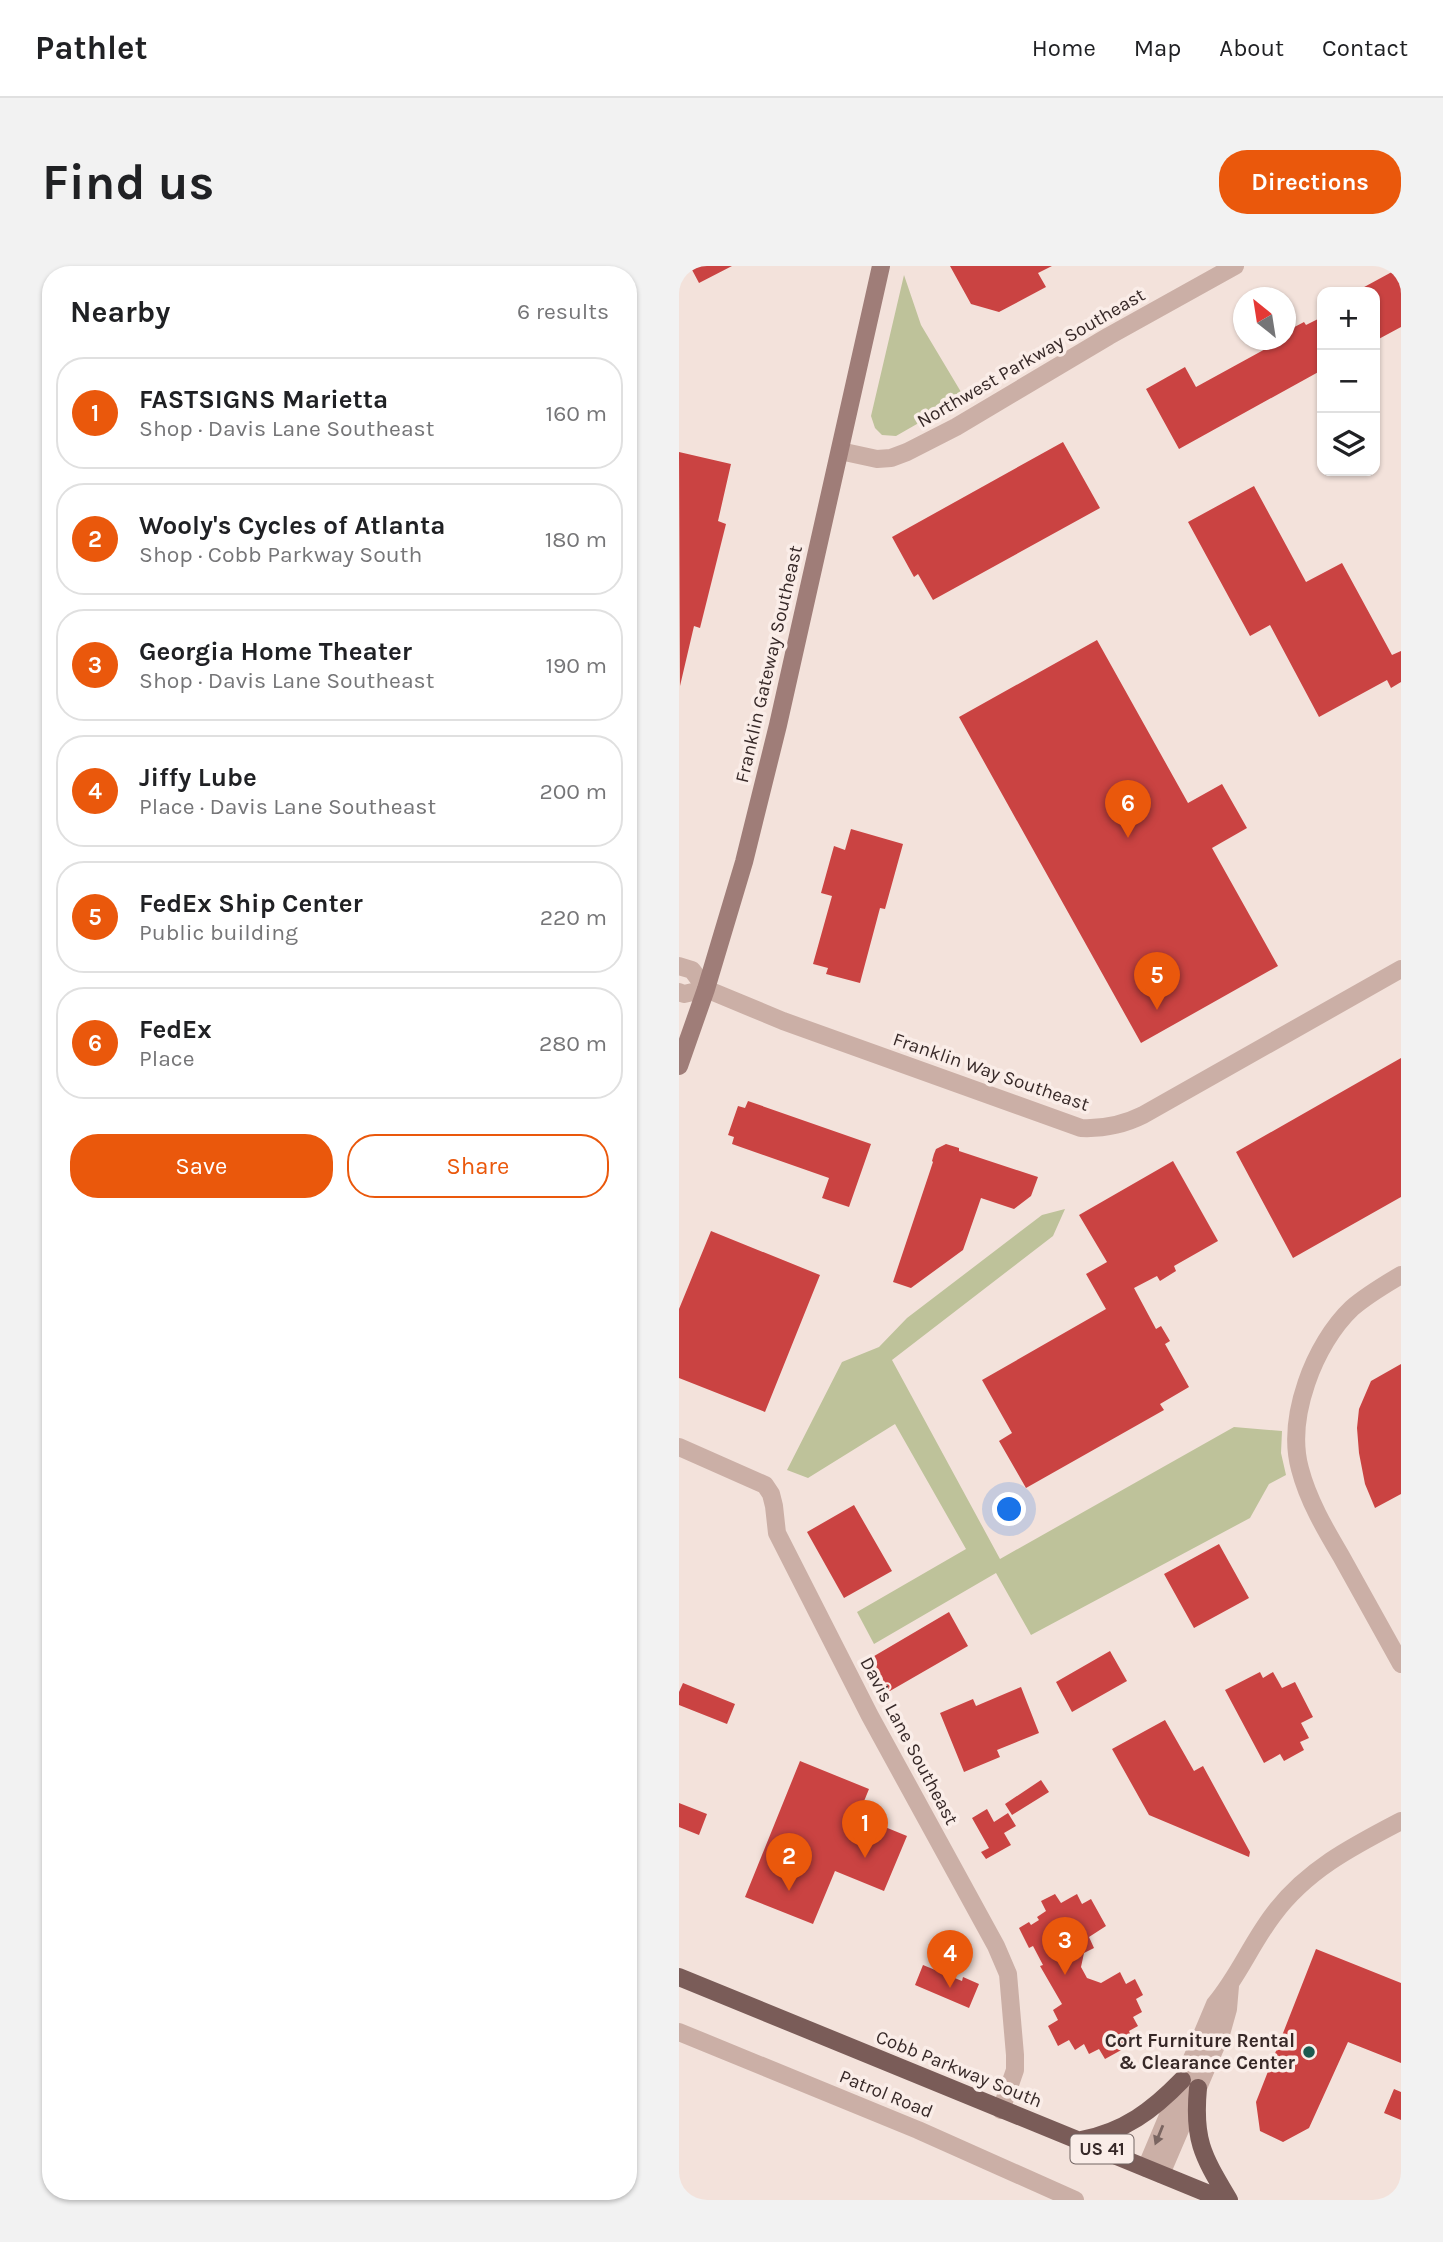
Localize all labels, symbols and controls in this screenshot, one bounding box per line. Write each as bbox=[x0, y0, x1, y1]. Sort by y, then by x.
text: Pathlet bbox=[35, 29, 148, 67]
text: Home bbox=[1032, 34, 1096, 62]
text: Map bbox=[1134, 34, 1181, 62]
text: About bbox=[1219, 34, 1284, 62]
text: Contact bbox=[1322, 34, 1408, 62]
button: Directions bbox=[1219, 150, 1401, 214]
text: Find us bbox=[42, 154, 214, 211]
street label: Northwest Parkway Southeast bbox=[913, 284, 1149, 432]
north arrow bbox=[1233, 287, 1296, 350]
map controls bbox=[1317, 287, 1380, 476]
button: + bbox=[1317, 287, 1380, 350]
text: Nearby bbox=[70, 294, 170, 330]
text: 6 results bbox=[517, 298, 609, 325]
button: − bbox=[1317, 350, 1380, 413]
text: FASTSIGNS Marietta bbox=[139, 384, 388, 415]
text: 1 bbox=[91, 400, 99, 427]
text: 160 m bbox=[546, 400, 607, 427]
button: layers bbox=[1317, 413, 1380, 476]
text: Shop · Davis Lane Southeast bbox=[139, 415, 434, 442]
text: Wooly's Cycles of Atlanta bbox=[139, 510, 445, 541]
text: 2 bbox=[88, 526, 102, 553]
text: 180 m bbox=[545, 526, 607, 553]
text: Shop · Cobb Parkway South bbox=[139, 541, 422, 568]
street label: Franklin Gateway Southeast bbox=[731, 543, 807, 785]
text: Georgia Home Theater bbox=[139, 636, 412, 667]
text: 3 bbox=[88, 652, 102, 679]
text: 190 m bbox=[545, 652, 607, 679]
text: Shop · Davis Lane Southeast bbox=[139, 667, 434, 694]
text: Jiffy Lube bbox=[139, 762, 257, 793]
text: 4 bbox=[88, 778, 102, 805]
text: 200 m bbox=[539, 778, 607, 805]
pin: 6 bbox=[1105, 780, 1151, 838]
text: Place · Davis Lane Southeast bbox=[139, 793, 436, 820]
text: FedEx Ship Center bbox=[139, 888, 363, 919]
text: 5 bbox=[88, 904, 102, 931]
text: 220 m bbox=[540, 904, 607, 931]
text: Public building bbox=[139, 919, 298, 946]
pin: 5 bbox=[1134, 952, 1180, 1010]
text: FedEx bbox=[139, 1014, 212, 1045]
street label: Franklin Way Southeast bbox=[890, 1028, 1092, 1116]
text: 6 bbox=[88, 1030, 102, 1057]
text: 280 m bbox=[539, 1030, 607, 1057]
text: Place bbox=[139, 1045, 195, 1072]
button: Save bbox=[70, 1134, 333, 1198]
button: Share bbox=[347, 1134, 609, 1198]
your location bbox=[992, 1492, 1026, 1526]
street label: Davis Lane Southeast bbox=[855, 1653, 963, 1829]
pin: 1 bbox=[842, 1800, 888, 1858]
pin: 2 bbox=[766, 1833, 812, 1891]
pin: 3 bbox=[1042, 1917, 1088, 1975]
pin: 4 bbox=[927, 1930, 973, 1988]
street label: Cobb Parkway South bbox=[873, 2026, 1045, 2112]
place label: Cort Furniture Rental & Clearance Center bbox=[1105, 2030, 1296, 2074]
marker: Cort Furniture Rental & Clearance Center bbox=[1301, 2044, 1317, 2060]
street label: Patrol Road bbox=[836, 2065, 936, 2123]
one-way arrow bbox=[1153, 2125, 1164, 2146]
road number: US 41 bbox=[1071, 2134, 1133, 2164]

